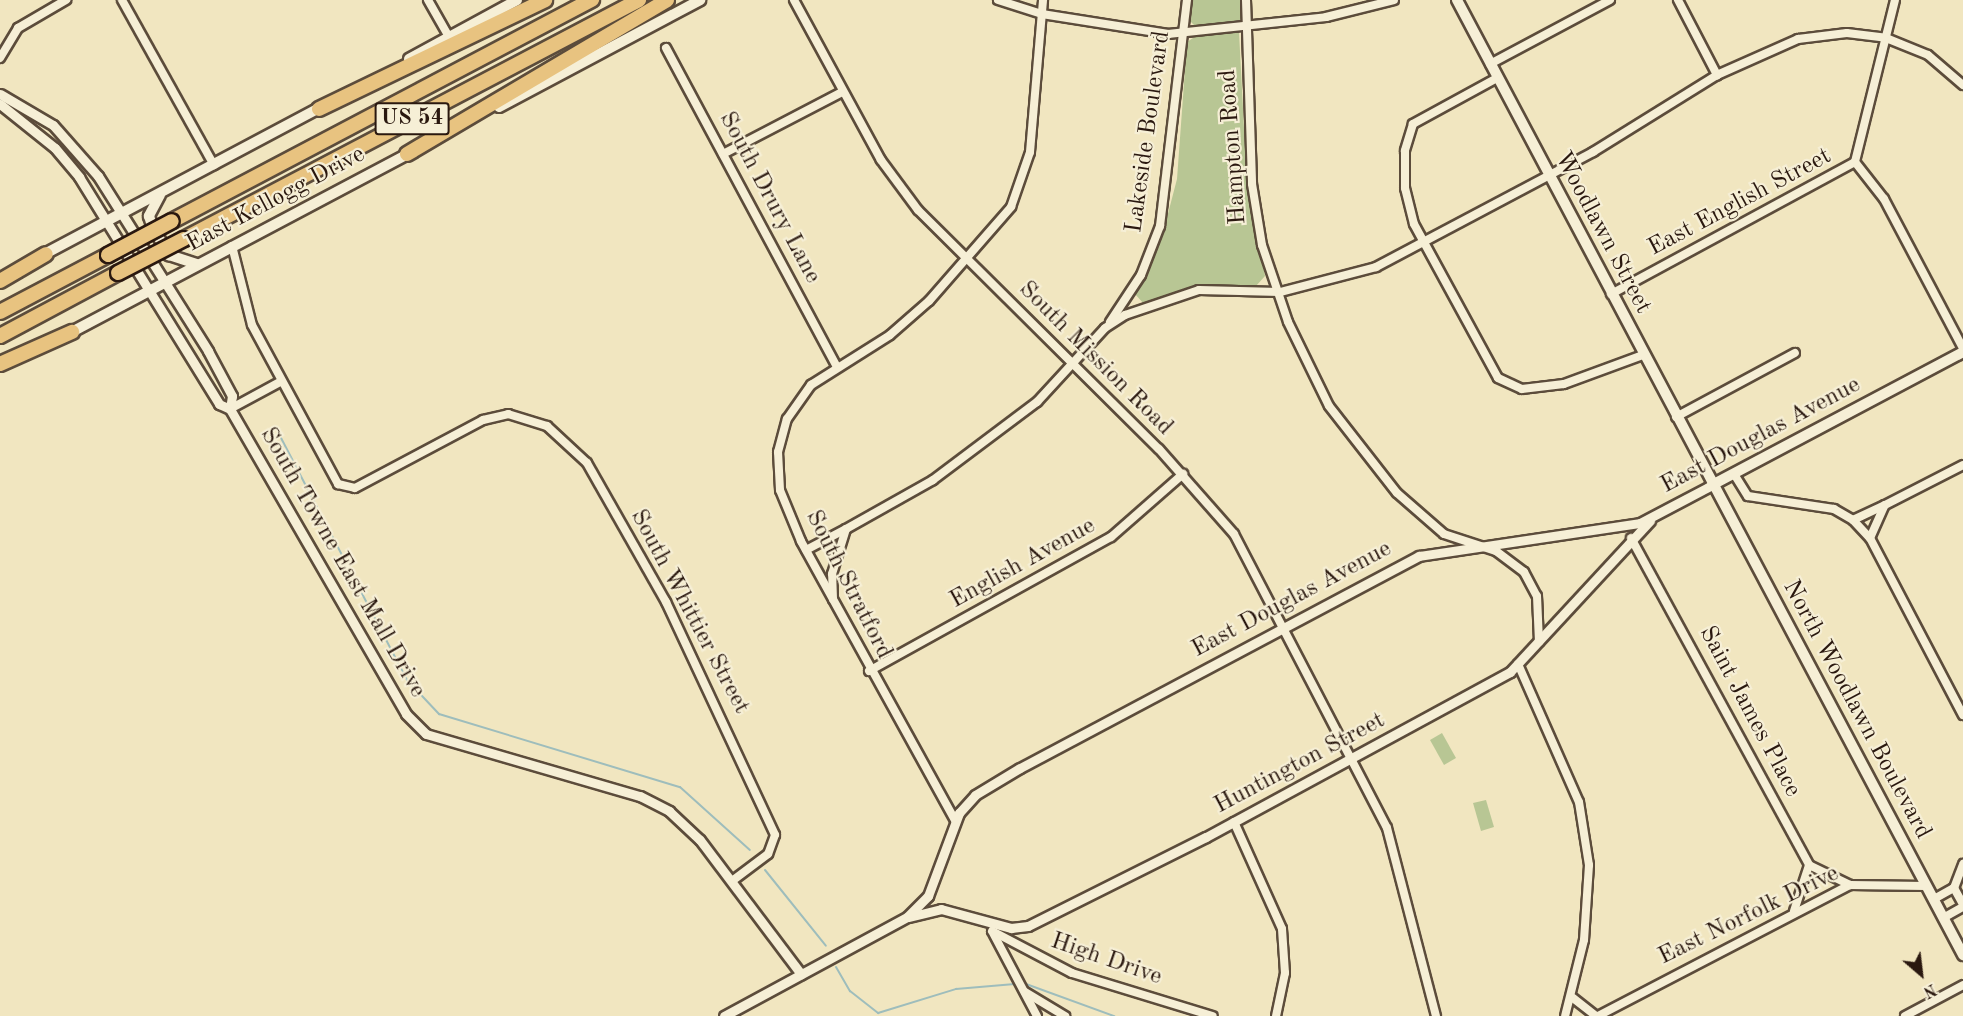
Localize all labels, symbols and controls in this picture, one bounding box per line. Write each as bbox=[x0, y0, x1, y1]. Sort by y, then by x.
street label: Lakeside Boulevard bbox=[1121, 29, 1177, 235]
street label: Hampton Road bbox=[1214, 68, 1254, 226]
road number: US 54 bbox=[374, 100, 450, 138]
street label: South Drury Lane bbox=[712, 107, 826, 289]
street label: East Kellogg Drive bbox=[182, 141, 370, 259]
street label: East English Street bbox=[1644, 143, 1836, 263]
street label: Woodlawn Street bbox=[1547, 147, 1657, 319]
street label: South Mission Road bbox=[1012, 276, 1178, 442]
street label: East Douglas Avenue bbox=[1656, 371, 1866, 501]
street label: South Towne East Mall Drive bbox=[253, 423, 431, 703]
street label: South Whittier Street bbox=[623, 505, 755, 719]
street label: South Stratford bbox=[798, 506, 898, 664]
street label: English Avenue bbox=[945, 512, 1101, 616]
street label: East Douglas Avenue bbox=[1187, 535, 1397, 665]
street label: North Woodlawn Boulevard bbox=[1775, 576, 1937, 844]
street label: Saint James Place bbox=[1692, 622, 1806, 802]
street label: Huntington Street bbox=[1210, 707, 1390, 821]
street label: East Norfolk Drive bbox=[1654, 860, 1844, 972]
street label: High Drive bbox=[1047, 928, 1165, 992]
north arrow bbox=[1891, 944, 1951, 1004]
text: N bbox=[1920, 980, 1939, 1000]

